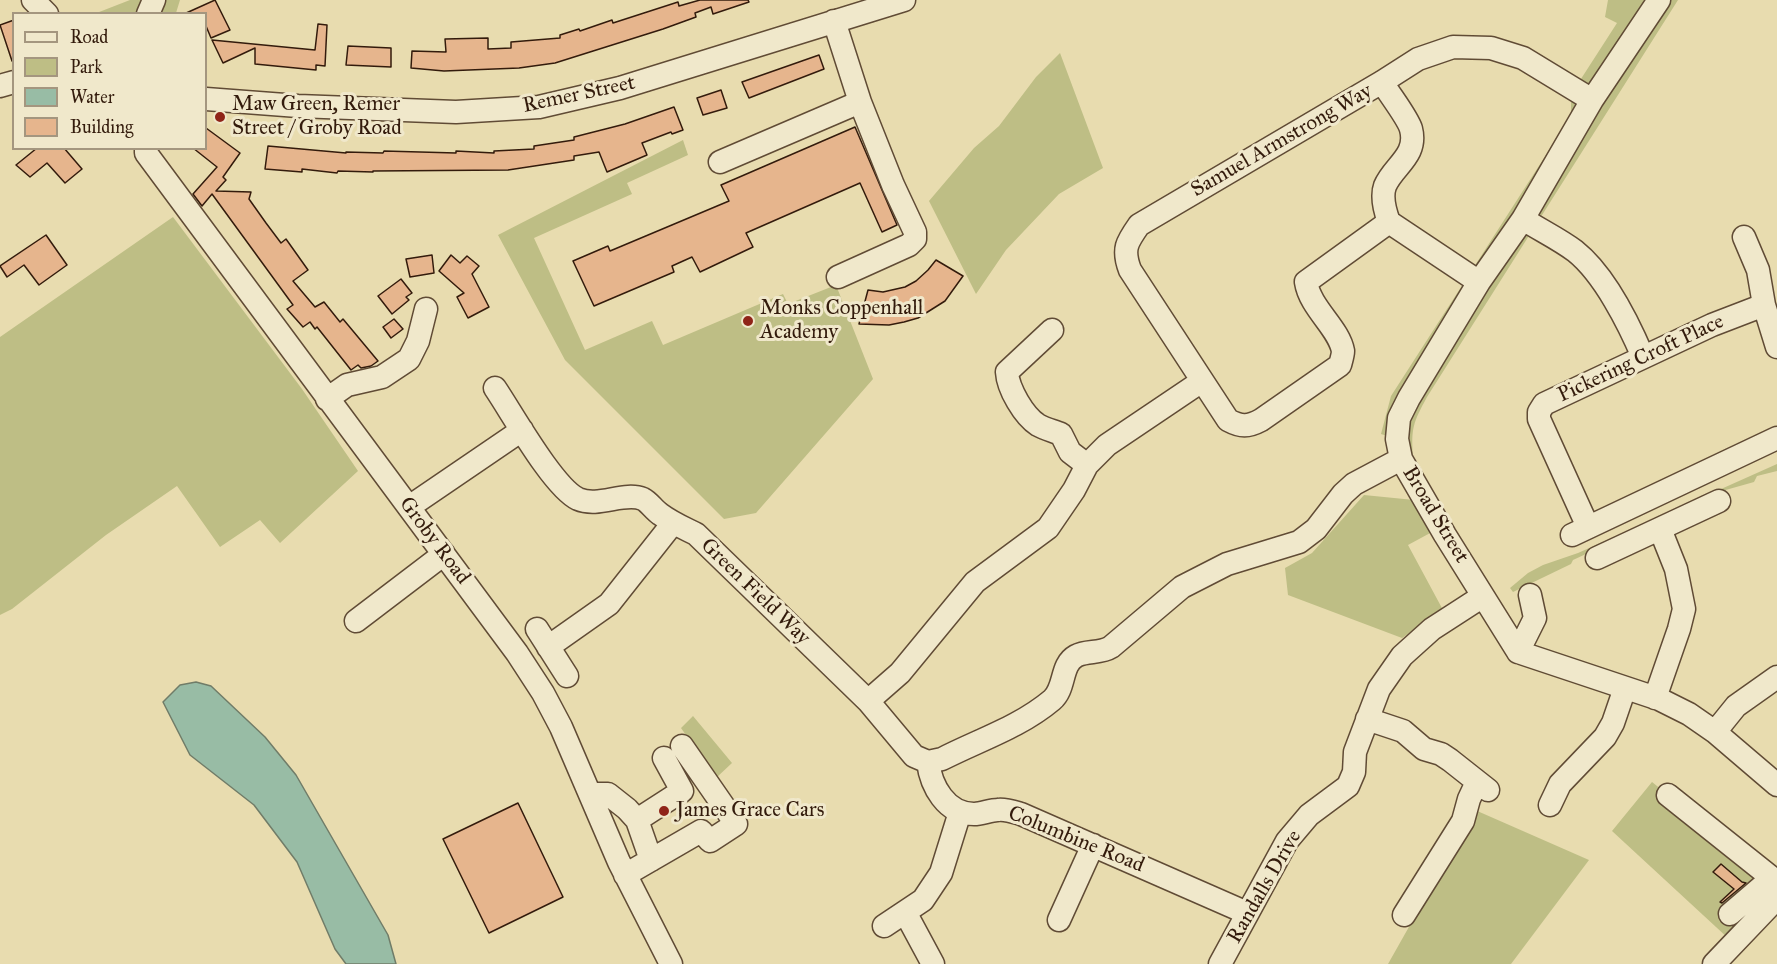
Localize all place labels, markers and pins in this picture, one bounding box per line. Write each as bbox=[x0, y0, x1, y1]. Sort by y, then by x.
place label: Maw Green, Remer Street / Groby Road bbox=[232, 92, 402, 142]
marker: Maw Green, Remer Street / Groby Road bbox=[213, 110, 227, 124]
place label: Monks Coppenhall Academy bbox=[760, 296, 924, 346]
marker: Monks Coppenhall Academy bbox=[741, 314, 755, 328]
place label: James Grace Cars bbox=[676, 798, 824, 824]
marker: James Grace Cars bbox=[657, 804, 671, 818]

